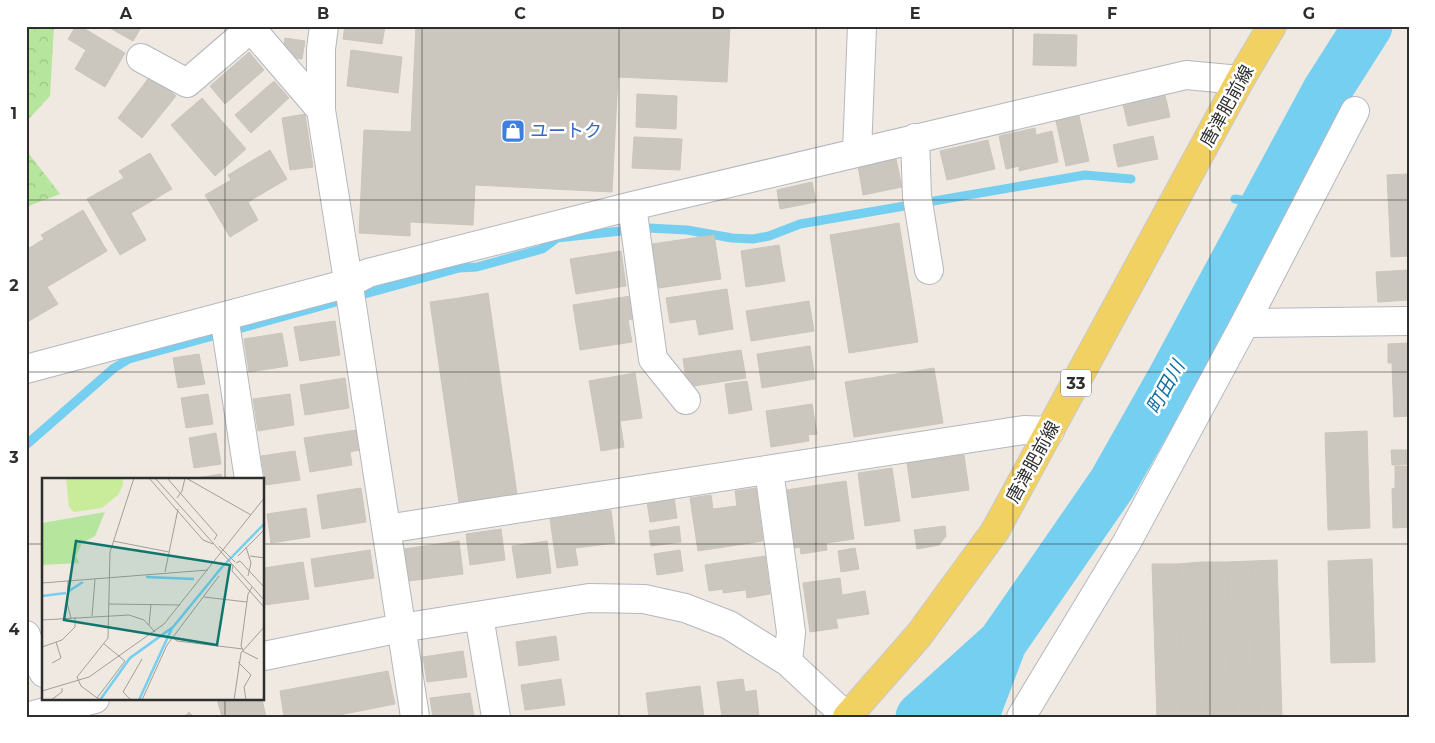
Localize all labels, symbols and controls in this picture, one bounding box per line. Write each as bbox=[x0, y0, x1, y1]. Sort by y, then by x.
text: A bbox=[119, 4, 133, 23]
text: B bbox=[317, 4, 329, 23]
text: C bbox=[514, 4, 526, 23]
text: D bbox=[711, 4, 725, 23]
text: E bbox=[910, 4, 920, 23]
text: F bbox=[1107, 4, 1117, 23]
text: G bbox=[1303, 4, 1315, 23]
street label: 唐津肥前線 bbox=[1196, 61, 1258, 151]
text: 1 bbox=[11, 104, 17, 123]
shop icon: ユートク bbox=[500, 118, 526, 144]
place label: ユートク bbox=[530, 120, 602, 142]
text: 2 bbox=[9, 276, 19, 295]
water label: 町田川 bbox=[1142, 355, 1190, 418]
road number: 33 bbox=[1061, 369, 1091, 396]
street label: 唐津肥前線 bbox=[1002, 417, 1064, 507]
text: 3 bbox=[8, 448, 19, 467]
inset map bbox=[42, 478, 265, 700]
text: 4 bbox=[8, 620, 20, 639]

